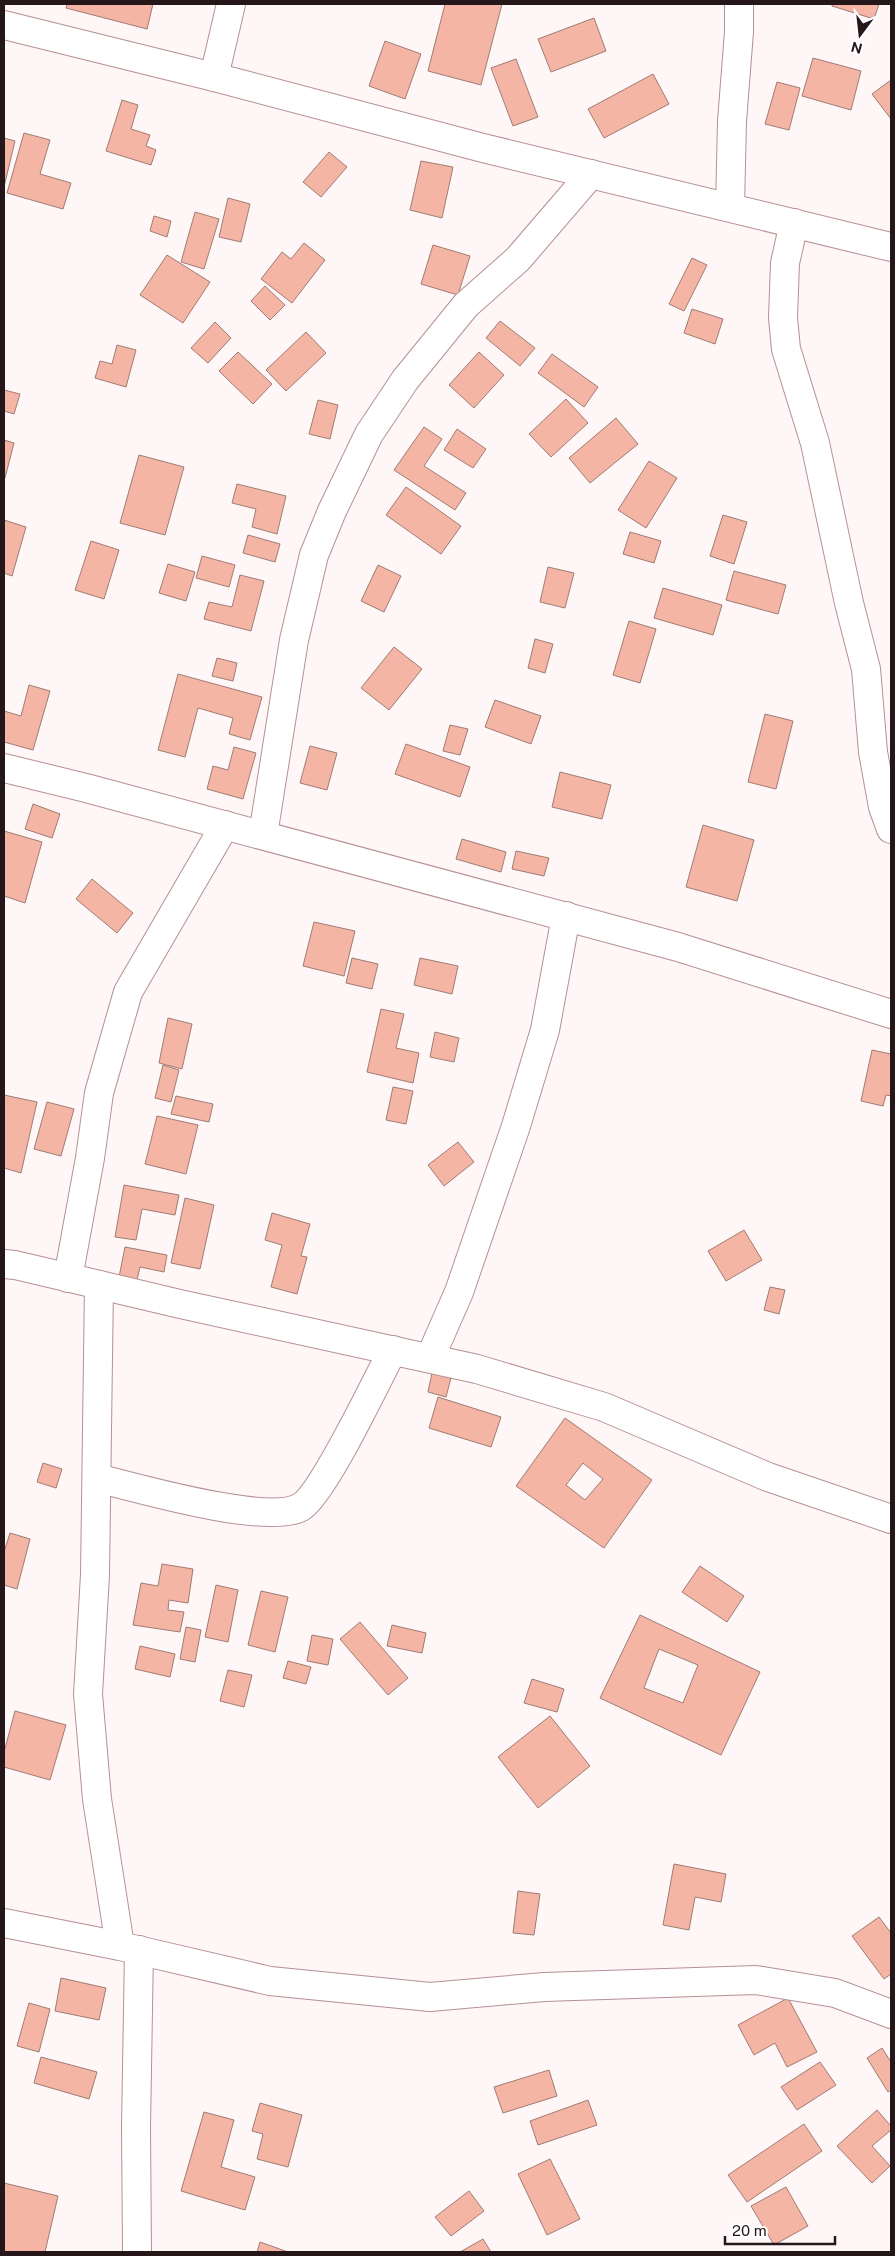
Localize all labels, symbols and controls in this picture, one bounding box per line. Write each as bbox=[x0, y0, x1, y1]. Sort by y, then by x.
north arrow bbox=[835, 10, 885, 60]
text: N bbox=[849, 38, 864, 57]
scale bar bbox=[725, 2214, 835, 2246]
text: 20 m bbox=[732, 2222, 767, 2239]

